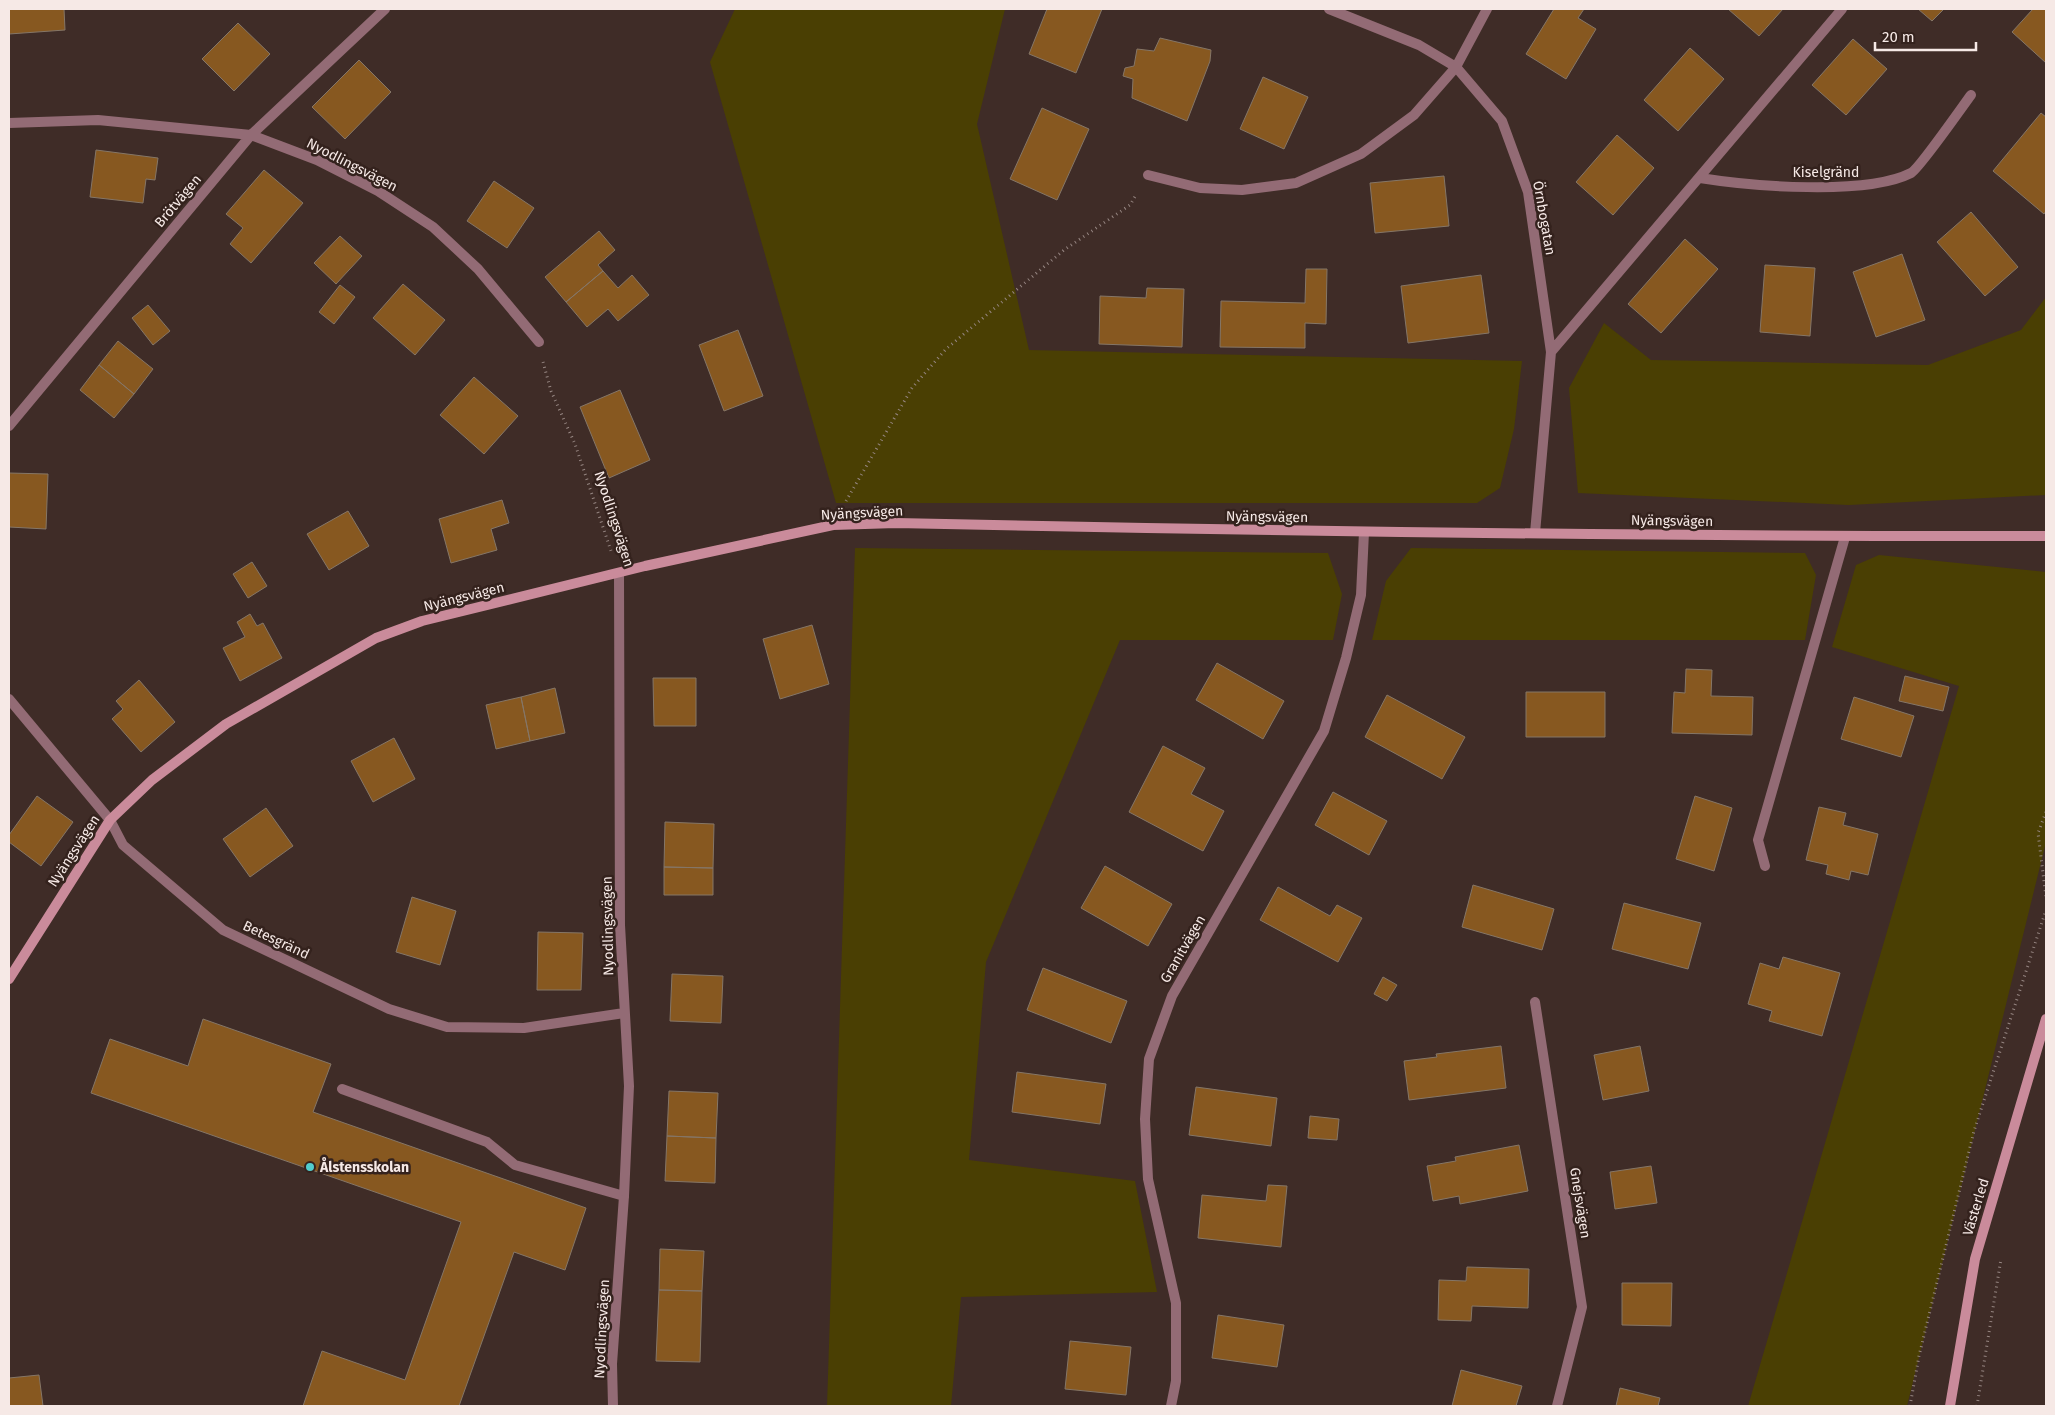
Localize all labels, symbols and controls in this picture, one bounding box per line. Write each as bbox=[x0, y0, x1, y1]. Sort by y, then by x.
scale bar bbox=[1875, 20, 1976, 52]
text: 20 m bbox=[1882, 28, 1915, 46]
street label: Nyodlingsvägen bbox=[304, 135, 400, 195]
street label: Kiselgränd bbox=[1793, 164, 1859, 181]
street label: Brötvägen bbox=[151, 171, 205, 231]
street label: Örnbogatan bbox=[1529, 179, 1560, 257]
street label: Nyodlingsvägen bbox=[591, 469, 637, 569]
street label: Nyängsvägen bbox=[820, 502, 904, 524]
street label: Nyängsvägen bbox=[1226, 508, 1308, 526]
street label: Nyängsvägen bbox=[1631, 512, 1713, 530]
street label: Nyängsvägen bbox=[422, 579, 506, 615]
street label: Nyängsvägen bbox=[44, 812, 104, 890]
street label: Nyodlingsvägen bbox=[599, 876, 617, 976]
street label: Granitvägen bbox=[1157, 912, 1209, 986]
street label: Betesgränd bbox=[240, 917, 312, 963]
place label: Ålstensskolan bbox=[319, 1157, 409, 1176]
marker: Ålstensskolan bbox=[304, 1161, 316, 1173]
street label: Gnejsvägen bbox=[1566, 1166, 1594, 1240]
street label: Västerled bbox=[1959, 1176, 1993, 1238]
street label: Nyodlingsvägen bbox=[591, 1279, 613, 1379]

